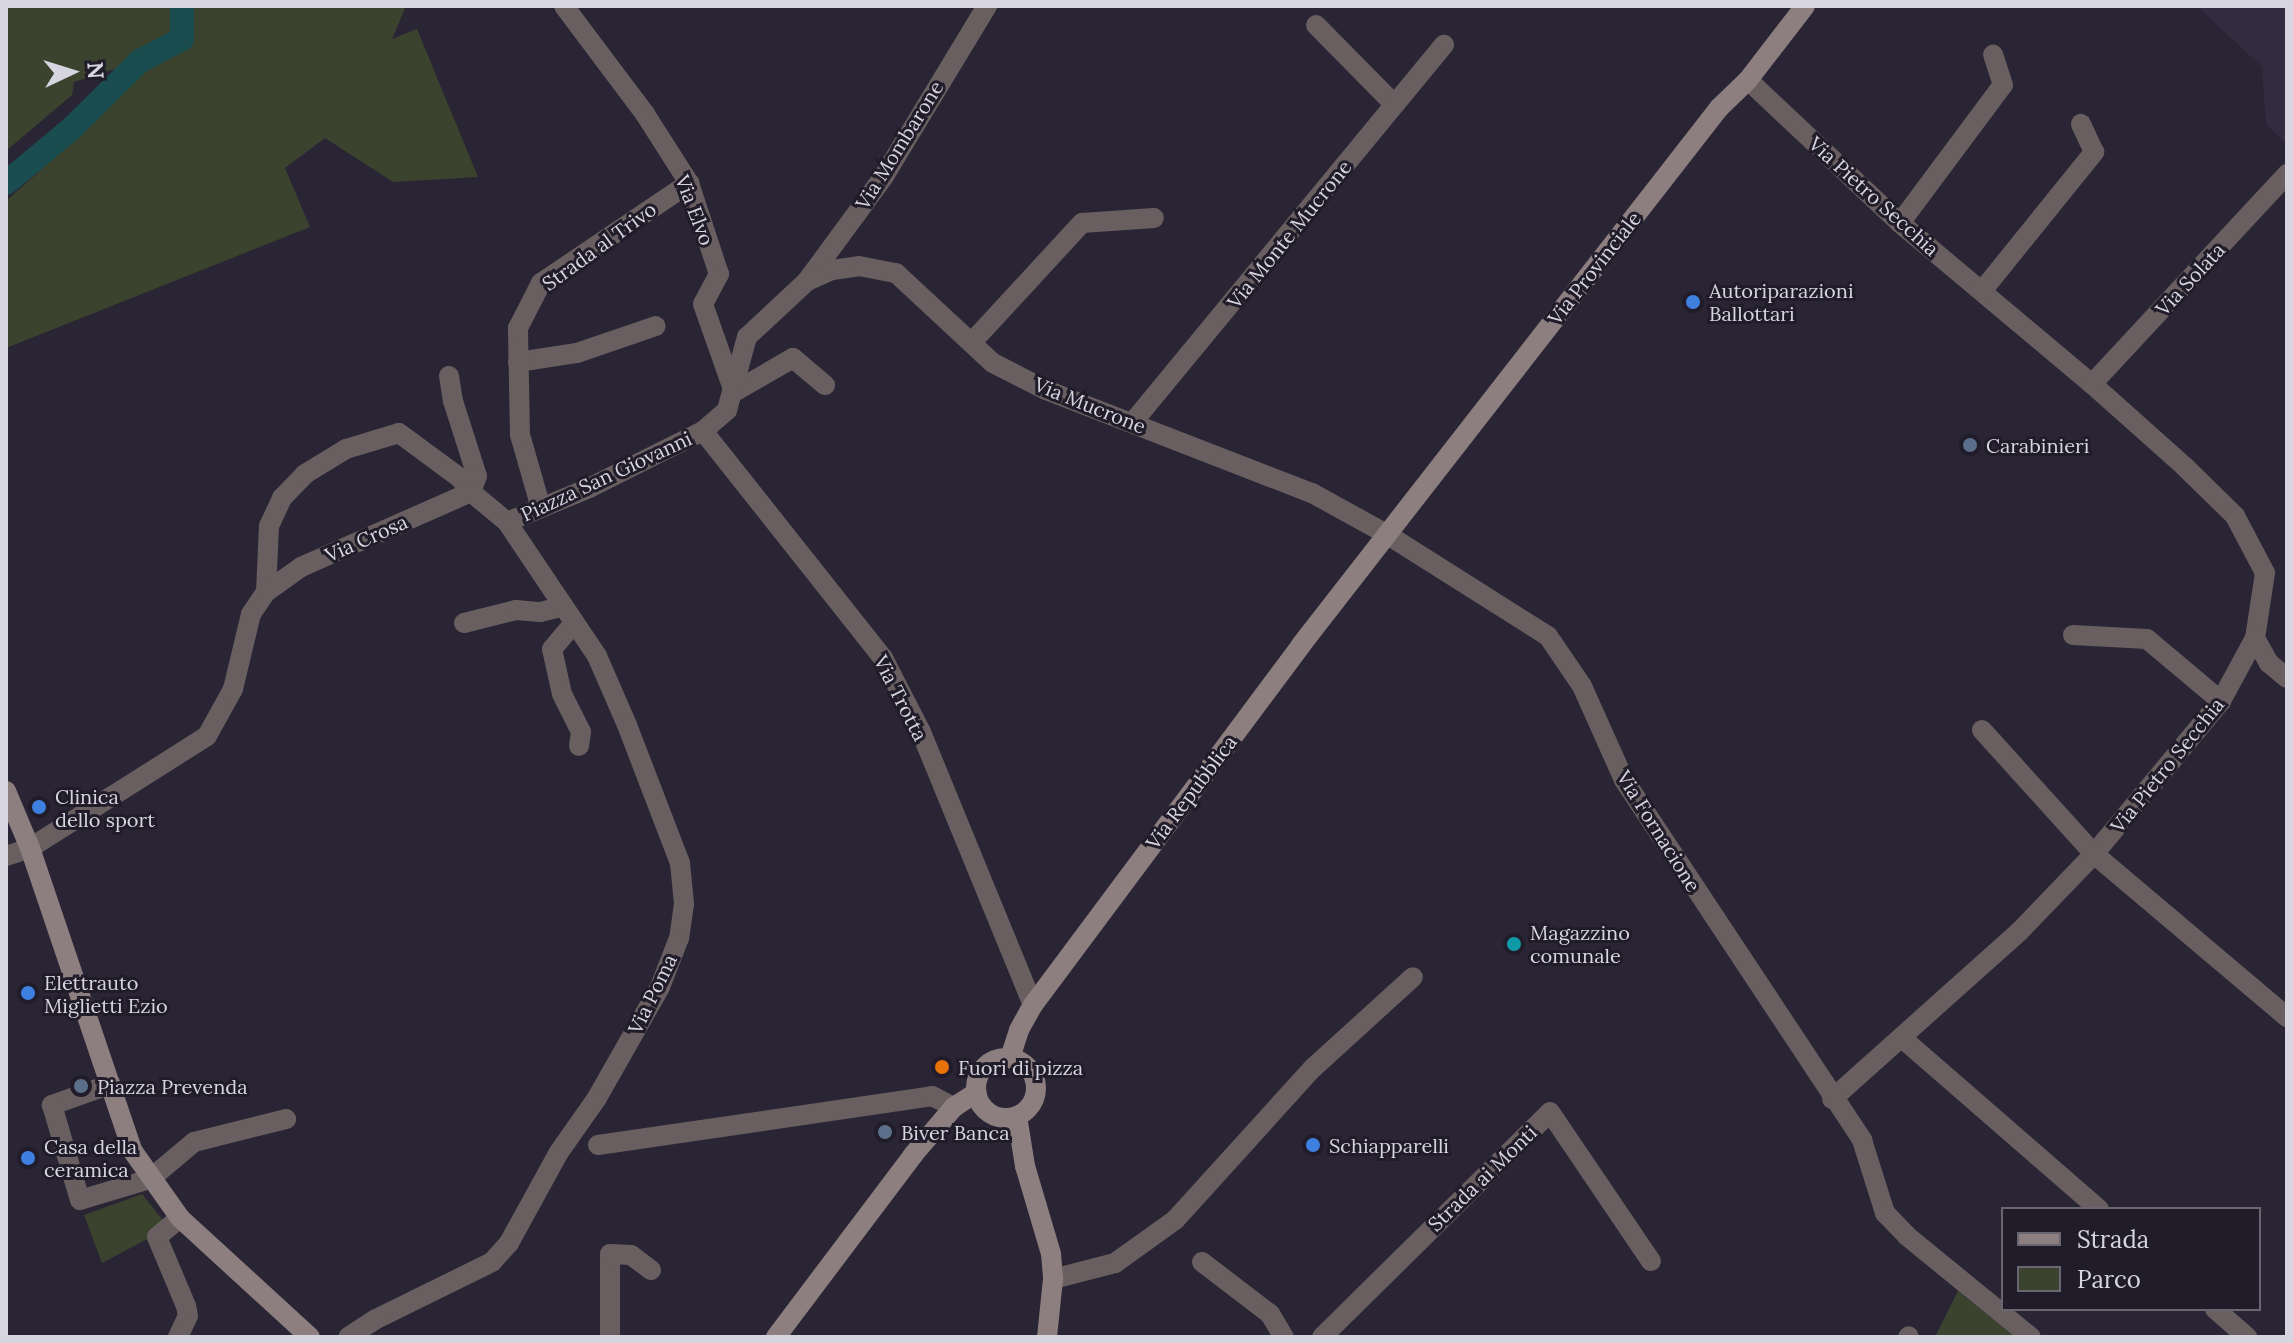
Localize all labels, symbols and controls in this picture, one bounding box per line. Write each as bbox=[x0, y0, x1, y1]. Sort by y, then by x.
north arrow bbox=[32, 32, 112, 112]
text: N bbox=[81, 61, 111, 80]
street label: Via Mombarone bbox=[850, 76, 948, 214]
street label: Via Pietro Secchia bbox=[1804, 131, 1944, 261]
street label: Via Monte Mucrone bbox=[1222, 155, 1356, 313]
street label: Via Elvo bbox=[671, 171, 719, 249]
street label: Strada al Trivo bbox=[537, 197, 661, 295]
street label: Via Provinciale bbox=[1542, 207, 1646, 329]
street label: Via Solata bbox=[2150, 238, 2230, 320]
place label: Autoriparazioni Ballottari bbox=[1709, 278, 1854, 325]
marker: Autoriparazioni Ballottari bbox=[1684, 293, 1702, 311]
street label: Via Mucrone bbox=[1031, 372, 1149, 438]
street label: Piazza San Giovanni bbox=[517, 426, 695, 526]
place label: Carabinieri bbox=[1986, 433, 2089, 457]
marker: Carabinieri bbox=[1961, 436, 1979, 454]
street label: Via Crosa bbox=[321, 509, 411, 567]
street label: Via Trotta bbox=[869, 651, 933, 745]
street label: Via Pietro Secchia bbox=[2105, 693, 2229, 837]
street label: Via Repubblica bbox=[1140, 730, 1242, 854]
street label: Via Fornacione bbox=[1612, 766, 1706, 896]
place label: Clinica dello sport bbox=[55, 784, 155, 831]
marker: Clinica dello sport bbox=[30, 798, 48, 816]
place label: Magazzino comunale bbox=[1530, 920, 1630, 967]
marker: Magazzino comunale bbox=[1505, 935, 1523, 953]
street label: Via Poma bbox=[622, 950, 682, 1038]
place label: Elettrauto Miglietti Ezio bbox=[44, 970, 168, 1017]
marker: Elettrauto Miglietti Ezio bbox=[19, 984, 37, 1002]
place label: Fuori di pizza bbox=[958, 1055, 1083, 1079]
marker: Fuori di pizza bbox=[933, 1058, 951, 1076]
place label: Piazza Prevenda bbox=[97, 1074, 248, 1098]
marker: Piazza Prevenda bbox=[72, 1077, 90, 1095]
place label: Biver Banca bbox=[901, 1120, 1009, 1144]
street label: Strada ai Monti bbox=[1423, 1120, 1541, 1236]
marker: Biver Banca bbox=[876, 1123, 894, 1141]
place label: Schiapparelli bbox=[1329, 1133, 1449, 1157]
place label: Casa della ceramica bbox=[44, 1134, 137, 1181]
marker: Schiapparelli bbox=[1304, 1136, 1322, 1154]
marker: Casa della ceramica bbox=[19, 1149, 37, 1167]
legend bbox=[2001, 1207, 2261, 1311]
text: Strada bbox=[2077, 1224, 2149, 1255]
text: Parco bbox=[2077, 1264, 2141, 1295]

